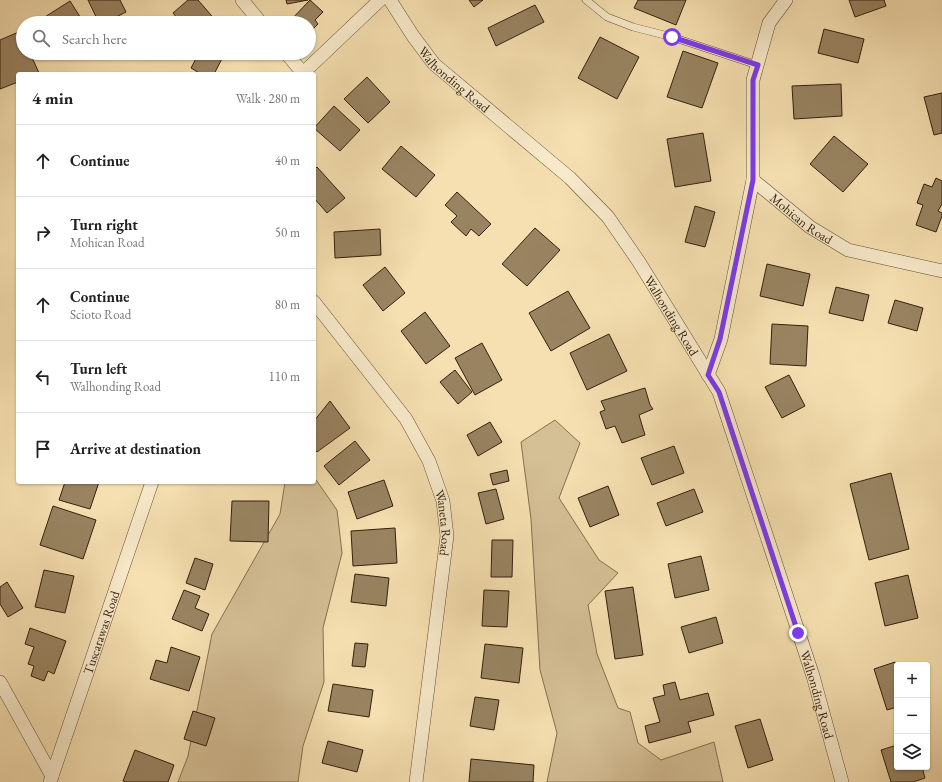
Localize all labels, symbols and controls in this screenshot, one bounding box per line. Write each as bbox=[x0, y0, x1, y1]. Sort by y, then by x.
search box bbox=[16, 16, 316, 60]
icon: search bbox=[30, 27, 52, 49]
route start bbox=[663, 28, 681, 46]
text: Search here bbox=[62, 29, 127, 48]
street label: Walhonding Road bbox=[415, 43, 494, 117]
text: 4 min bbox=[32, 87, 73, 109]
text: Walk · 280 m bbox=[236, 90, 300, 107]
icon: ahead bbox=[32, 150, 54, 172]
text: Continue bbox=[70, 151, 130, 170]
text: 40 m bbox=[275, 152, 300, 169]
street label: Mohican Road bbox=[766, 190, 836, 248]
text: Turn right bbox=[70, 215, 138, 234]
icon: right bbox=[32, 222, 54, 244]
text: 50 m bbox=[275, 224, 300, 241]
text: Mohican Road bbox=[70, 234, 145, 251]
street label: Walhonding Road bbox=[640, 272, 703, 359]
text: Continue bbox=[70, 287, 130, 306]
icon: ahead bbox=[32, 294, 54, 316]
text: 80 m bbox=[275, 296, 300, 313]
text: Scioto Road bbox=[70, 306, 131, 323]
text: Turn left bbox=[70, 359, 127, 378]
icon: left bbox=[32, 366, 54, 388]
text: 110 m bbox=[269, 368, 300, 385]
text: Walhonding Road bbox=[70, 378, 161, 395]
icon: arrive bbox=[32, 438, 54, 460]
text: Arrive at destination bbox=[70, 439, 201, 458]
street label: Waneta Road bbox=[431, 487, 455, 557]
street label: Tuscarawas Road bbox=[79, 588, 124, 677]
route end bbox=[789, 624, 807, 642]
street label: Walhonding Road bbox=[796, 648, 838, 741]
map controls bbox=[894, 662, 930, 770]
button: + bbox=[894, 662, 930, 698]
button: − bbox=[894, 698, 930, 734]
button: layers bbox=[894, 734, 930, 770]

